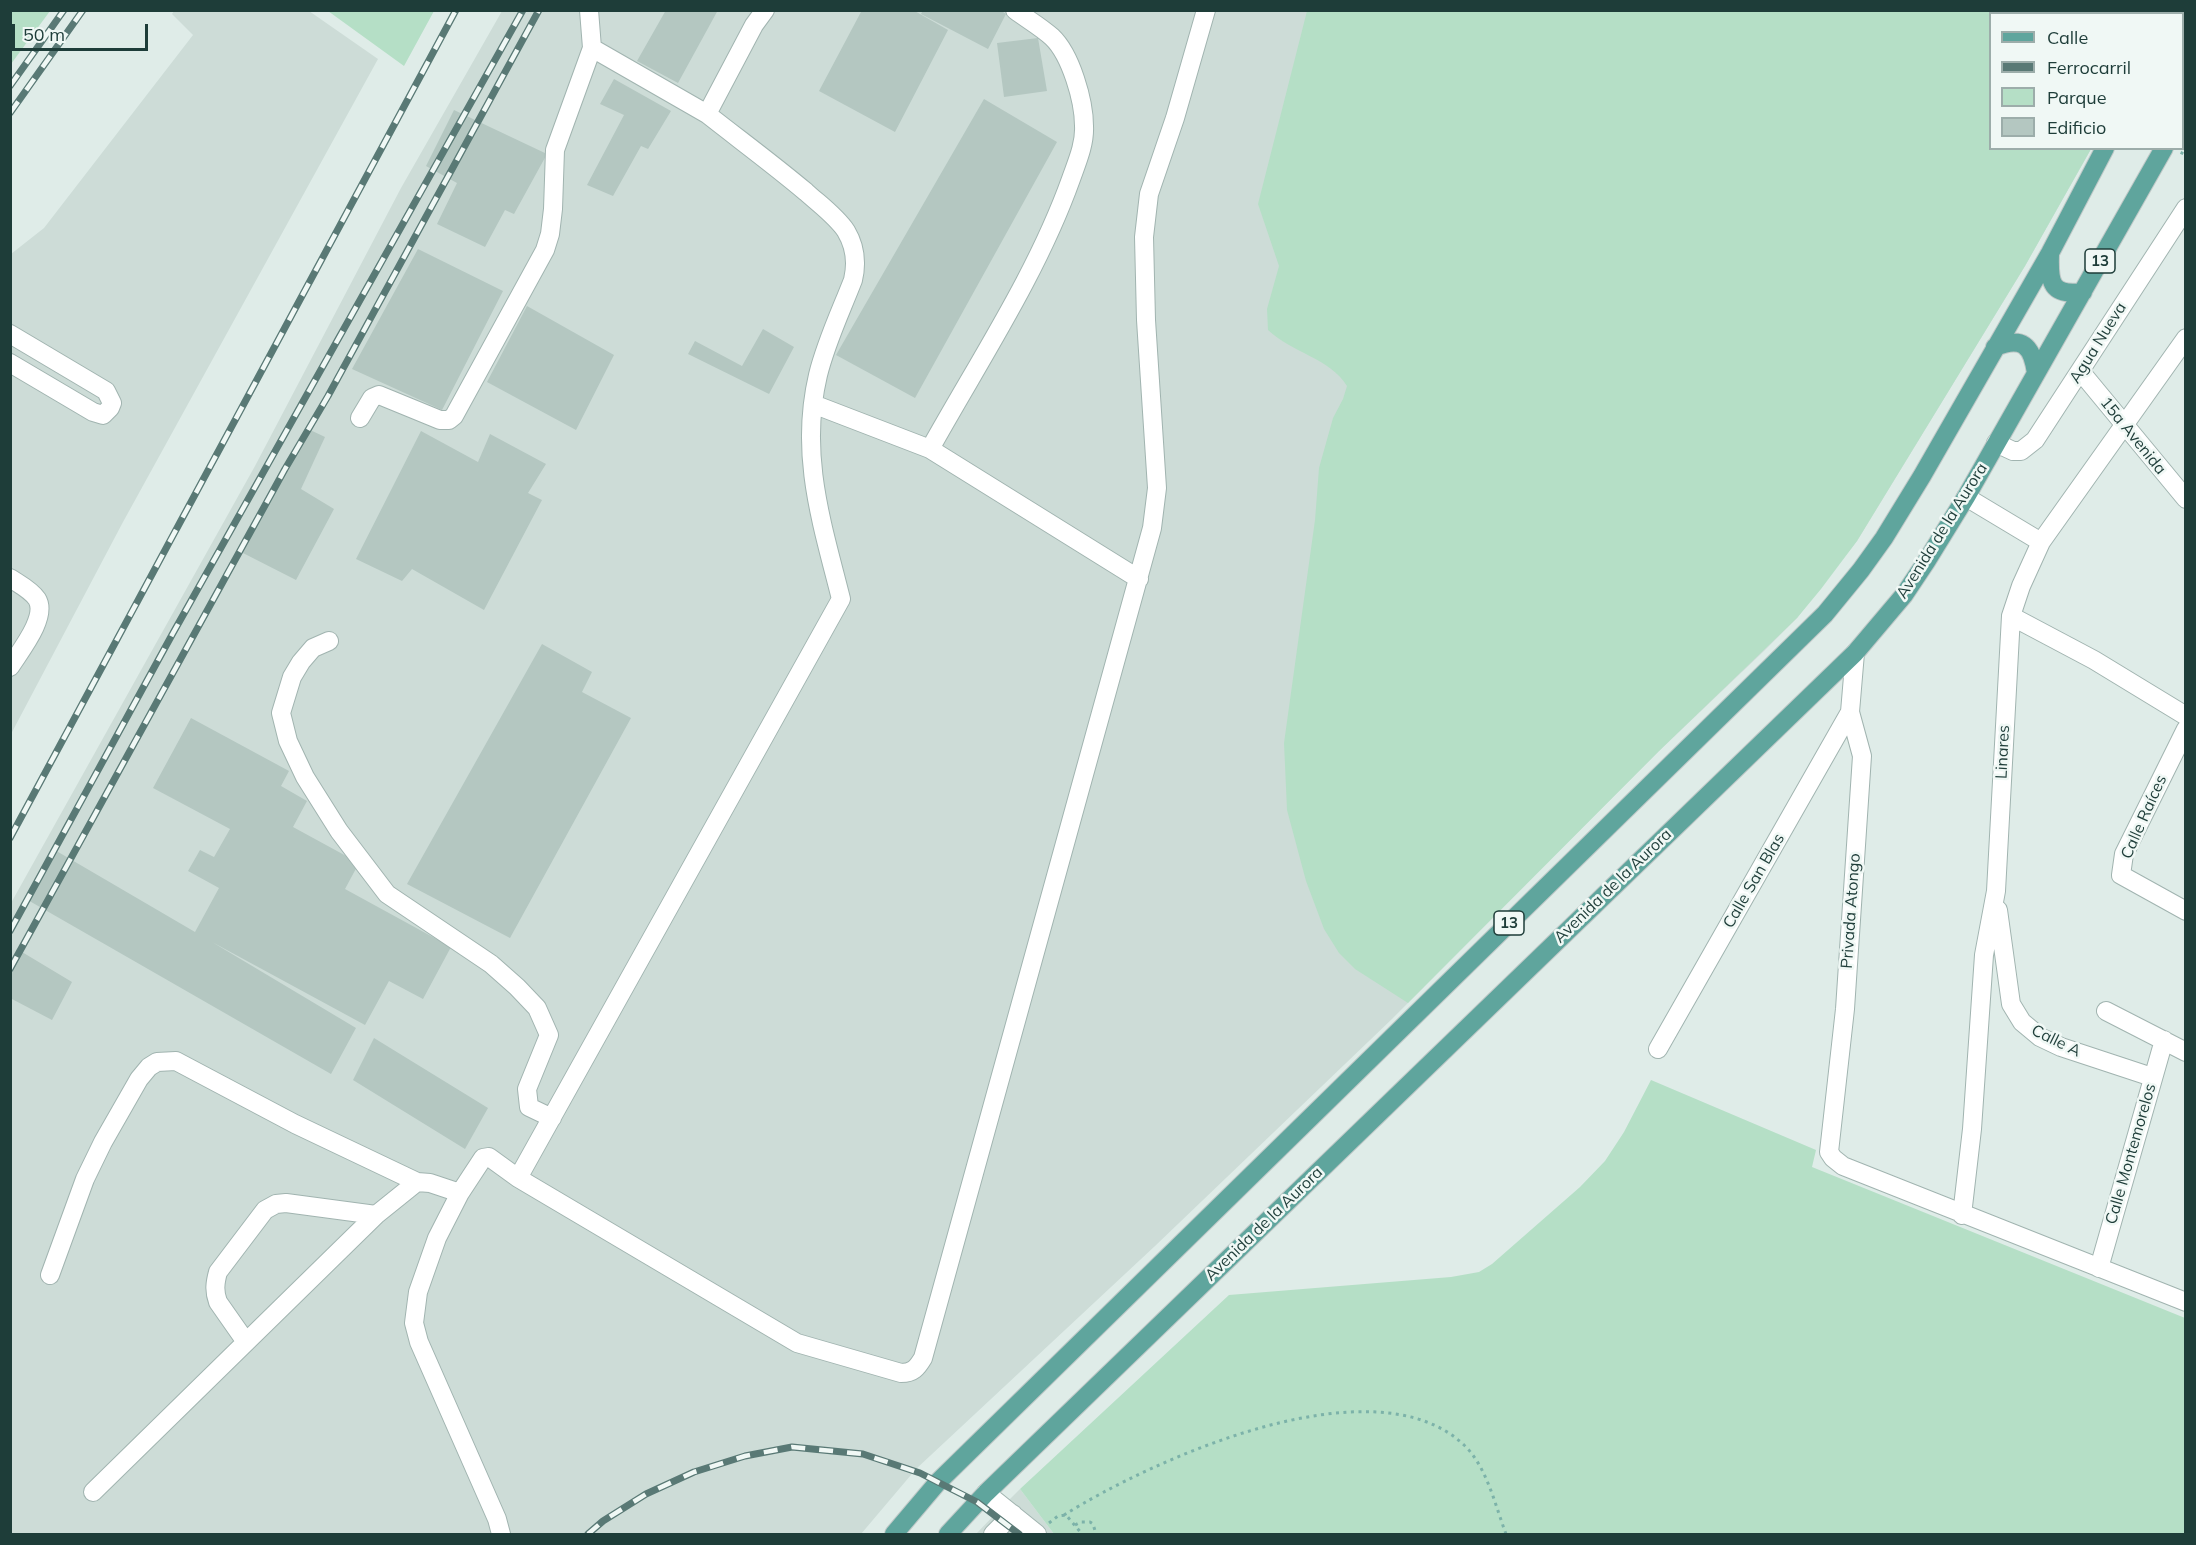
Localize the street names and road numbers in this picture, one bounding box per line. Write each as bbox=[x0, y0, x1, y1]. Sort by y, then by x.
road number: 13 bbox=[2085, 249, 2115, 273]
street label: Agua Nueva bbox=[2065, 299, 2131, 387]
street label: 15a Avenida bbox=[2096, 394, 2170, 478]
street label: Avenida de la Aurora bbox=[1892, 460, 1992, 602]
street label: Linares bbox=[1992, 725, 2014, 779]
street label: Calle Raíces bbox=[2117, 772, 2171, 862]
street label: Avenida de la Aurora bbox=[1550, 825, 1676, 947]
street label: Calle San Blas bbox=[1719, 830, 1789, 932]
street label: Privada Atongo bbox=[1837, 853, 1865, 969]
road number: 13 bbox=[1494, 911, 1524, 935]
street label: Calle A bbox=[2028, 1021, 2084, 1061]
street label: Calle Montemorelos bbox=[2102, 1081, 2160, 1227]
street label: Avenida de la Aurora bbox=[1201, 1163, 1327, 1285]

